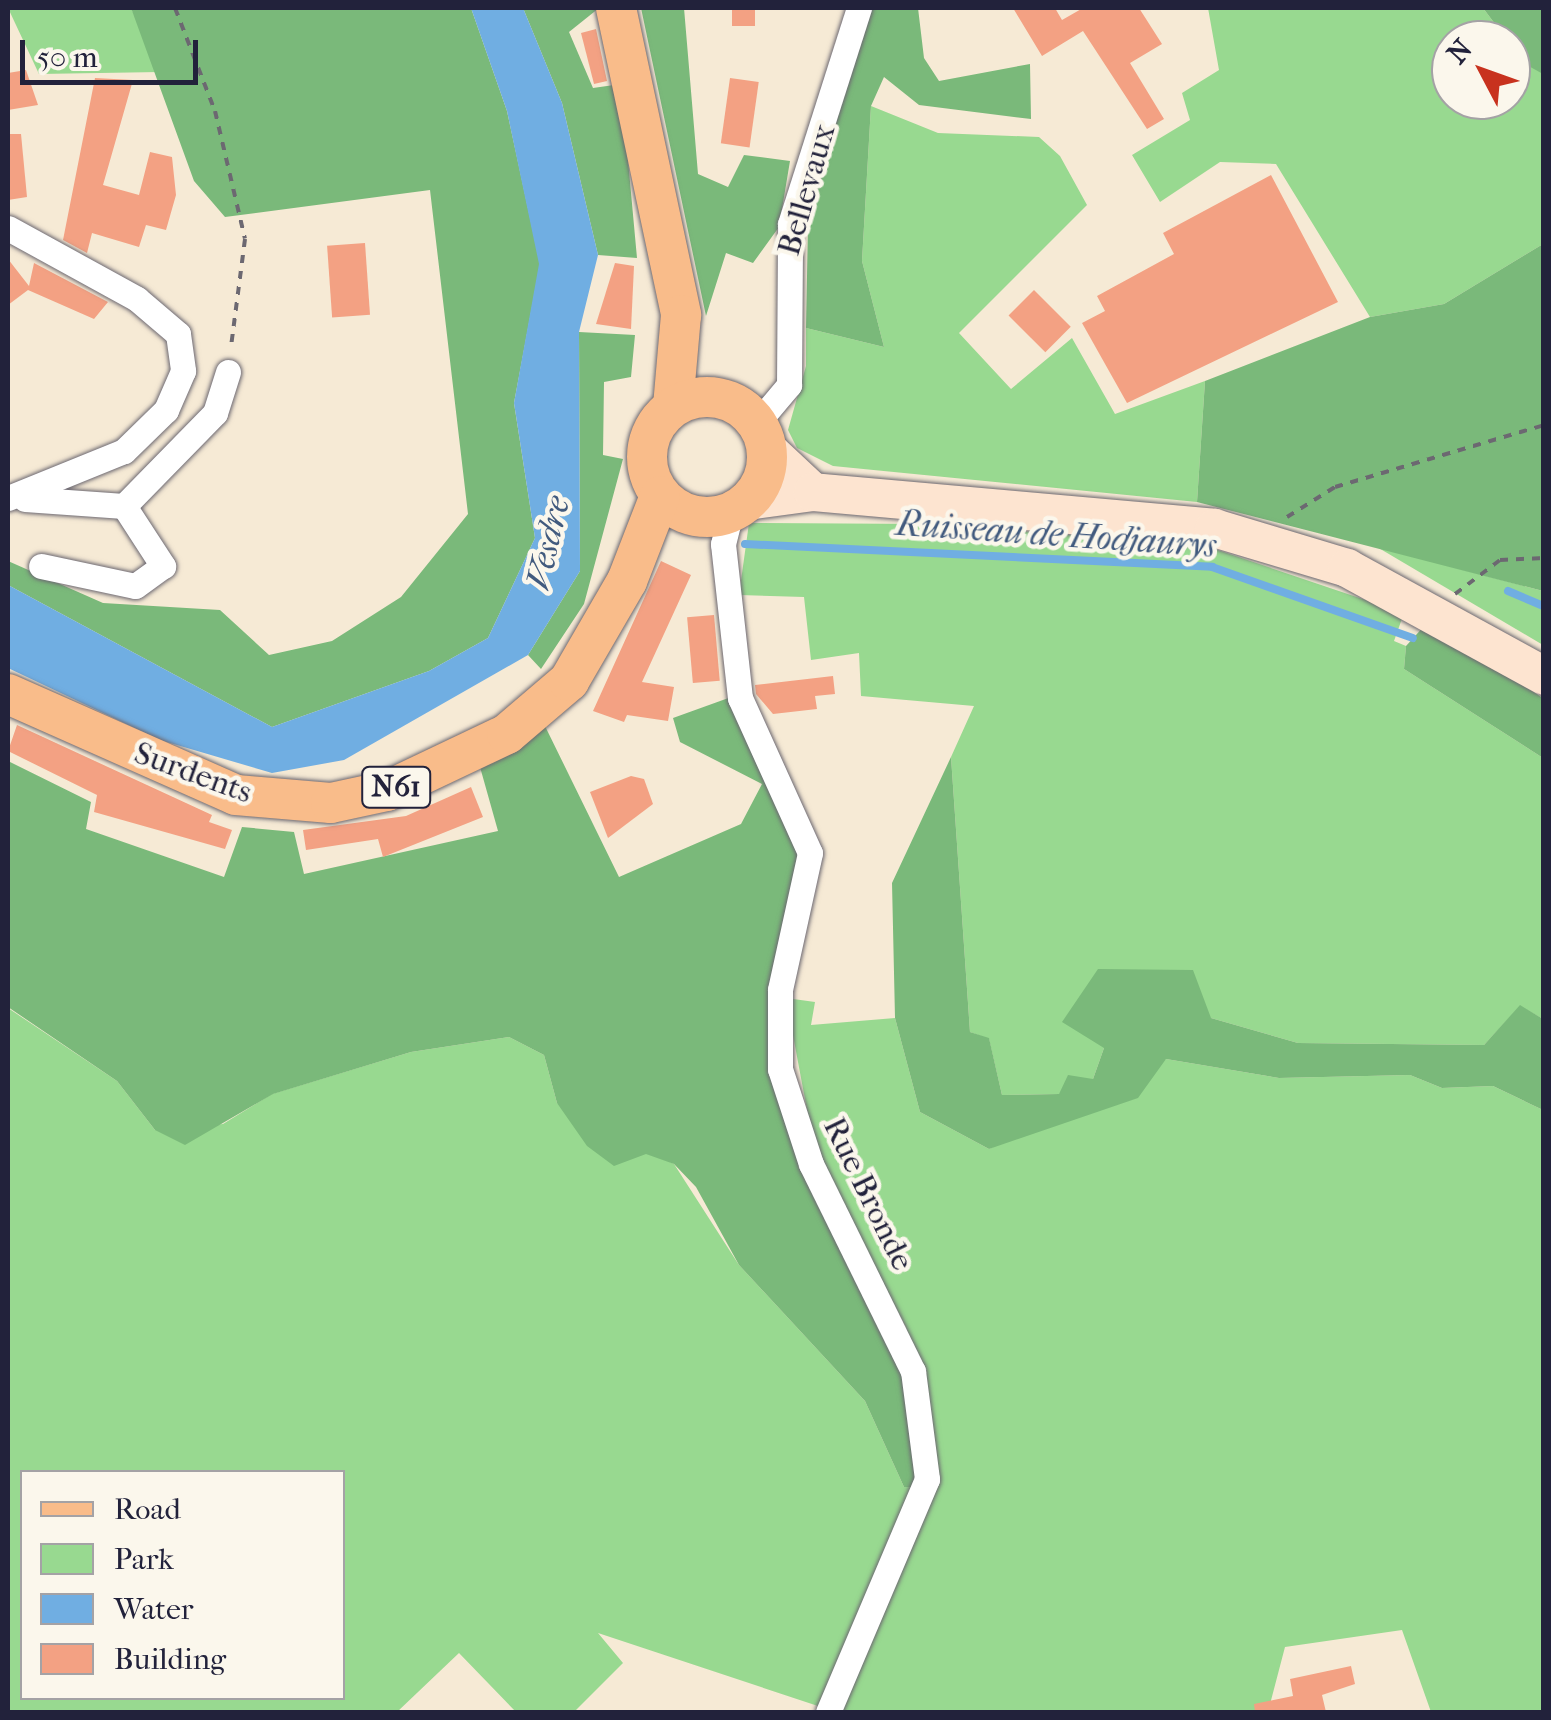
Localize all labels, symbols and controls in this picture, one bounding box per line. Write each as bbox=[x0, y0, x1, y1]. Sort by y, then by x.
scale bar bbox=[25, 20, 202, 82]
north arrow bbox=[1431, 20, 1531, 120]
text: N bbox=[1440, 32, 1479, 70]
text: 50 m bbox=[37, 40, 98, 75]
street label: Bellevaux bbox=[770, 120, 844, 260]
water label: Vesdre bbox=[517, 492, 579, 594]
water label: Ruisseau de Hodjaurys bbox=[895, 503, 1217, 567]
street label: Surdents bbox=[129, 734, 257, 812]
road number: N61 bbox=[361, 762, 431, 812]
street label: Rue Bronde bbox=[815, 1111, 921, 1277]
legend bbox=[20, 1470, 345, 1700]
text: Road bbox=[114, 1492, 181, 1527]
text: Park bbox=[114, 1542, 174, 1577]
text: Water bbox=[114, 1592, 194, 1627]
text: Building bbox=[114, 1642, 226, 1677]

